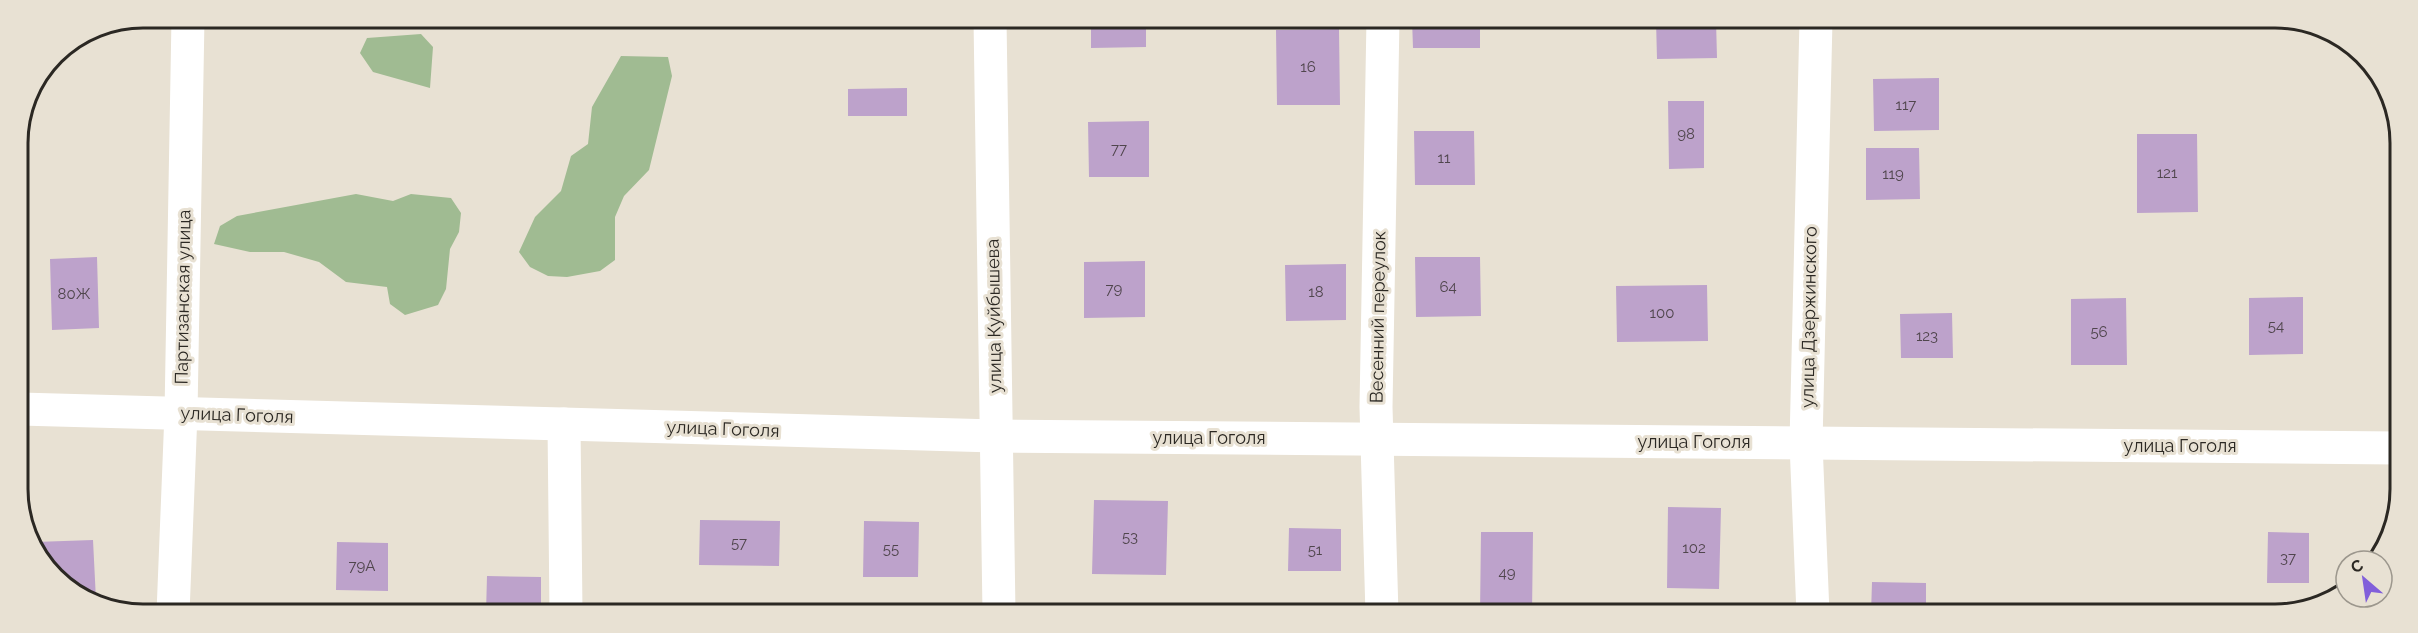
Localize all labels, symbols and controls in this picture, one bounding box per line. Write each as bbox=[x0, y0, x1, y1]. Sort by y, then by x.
house number: 16 bbox=[1300, 58, 1316, 76]
house number: 117 bbox=[1896, 96, 1916, 114]
house number: 98 bbox=[1677, 125, 1695, 143]
house number: 77 bbox=[1111, 140, 1127, 158]
house number: 11 bbox=[1438, 149, 1451, 167]
house number: 121 bbox=[2157, 164, 2178, 182]
house number: 119 bbox=[1882, 165, 1904, 183]
street label: Партизанская улица bbox=[170, 209, 195, 385]
street label: улица Дзержинского bbox=[1796, 226, 1821, 408]
street label: Весенний переулок bbox=[1365, 231, 1390, 403]
street label: улица Куйбышева bbox=[982, 239, 1005, 393]
house number: 64 bbox=[1439, 278, 1457, 296]
house number: 79 bbox=[1106, 280, 1123, 298]
house number: 18 bbox=[1308, 283, 1324, 301]
house number: 80Ж bbox=[58, 285, 91, 303]
house number: 100 bbox=[1650, 304, 1674, 322]
house number: 54 bbox=[2268, 317, 2284, 335]
house number: 56 bbox=[2090, 323, 2108, 341]
house number: 123 bbox=[1916, 327, 1938, 345]
street label: улица Гоголя bbox=[180, 402, 294, 427]
street label: улица Гоголя bbox=[666, 416, 780, 441]
street label: улица Гоголя bbox=[1152, 427, 1266, 448]
street label: улица Гоголя bbox=[1637, 431, 1751, 452]
street label: улица Гоголя bbox=[2123, 435, 2237, 456]
house number: 53 bbox=[1122, 528, 1138, 546]
house number: 57 bbox=[731, 534, 747, 552]
house number: 102 bbox=[1682, 539, 1706, 557]
house number: 55 bbox=[883, 540, 899, 558]
house number: 51 bbox=[1308, 541, 1323, 559]
house number: 37 bbox=[2280, 549, 2296, 567]
north arrow bbox=[2334, 549, 2394, 609]
text: С bbox=[2348, 555, 2366, 577]
house number: 79А bbox=[349, 557, 375, 575]
house number: 49 bbox=[1499, 564, 1516, 582]

